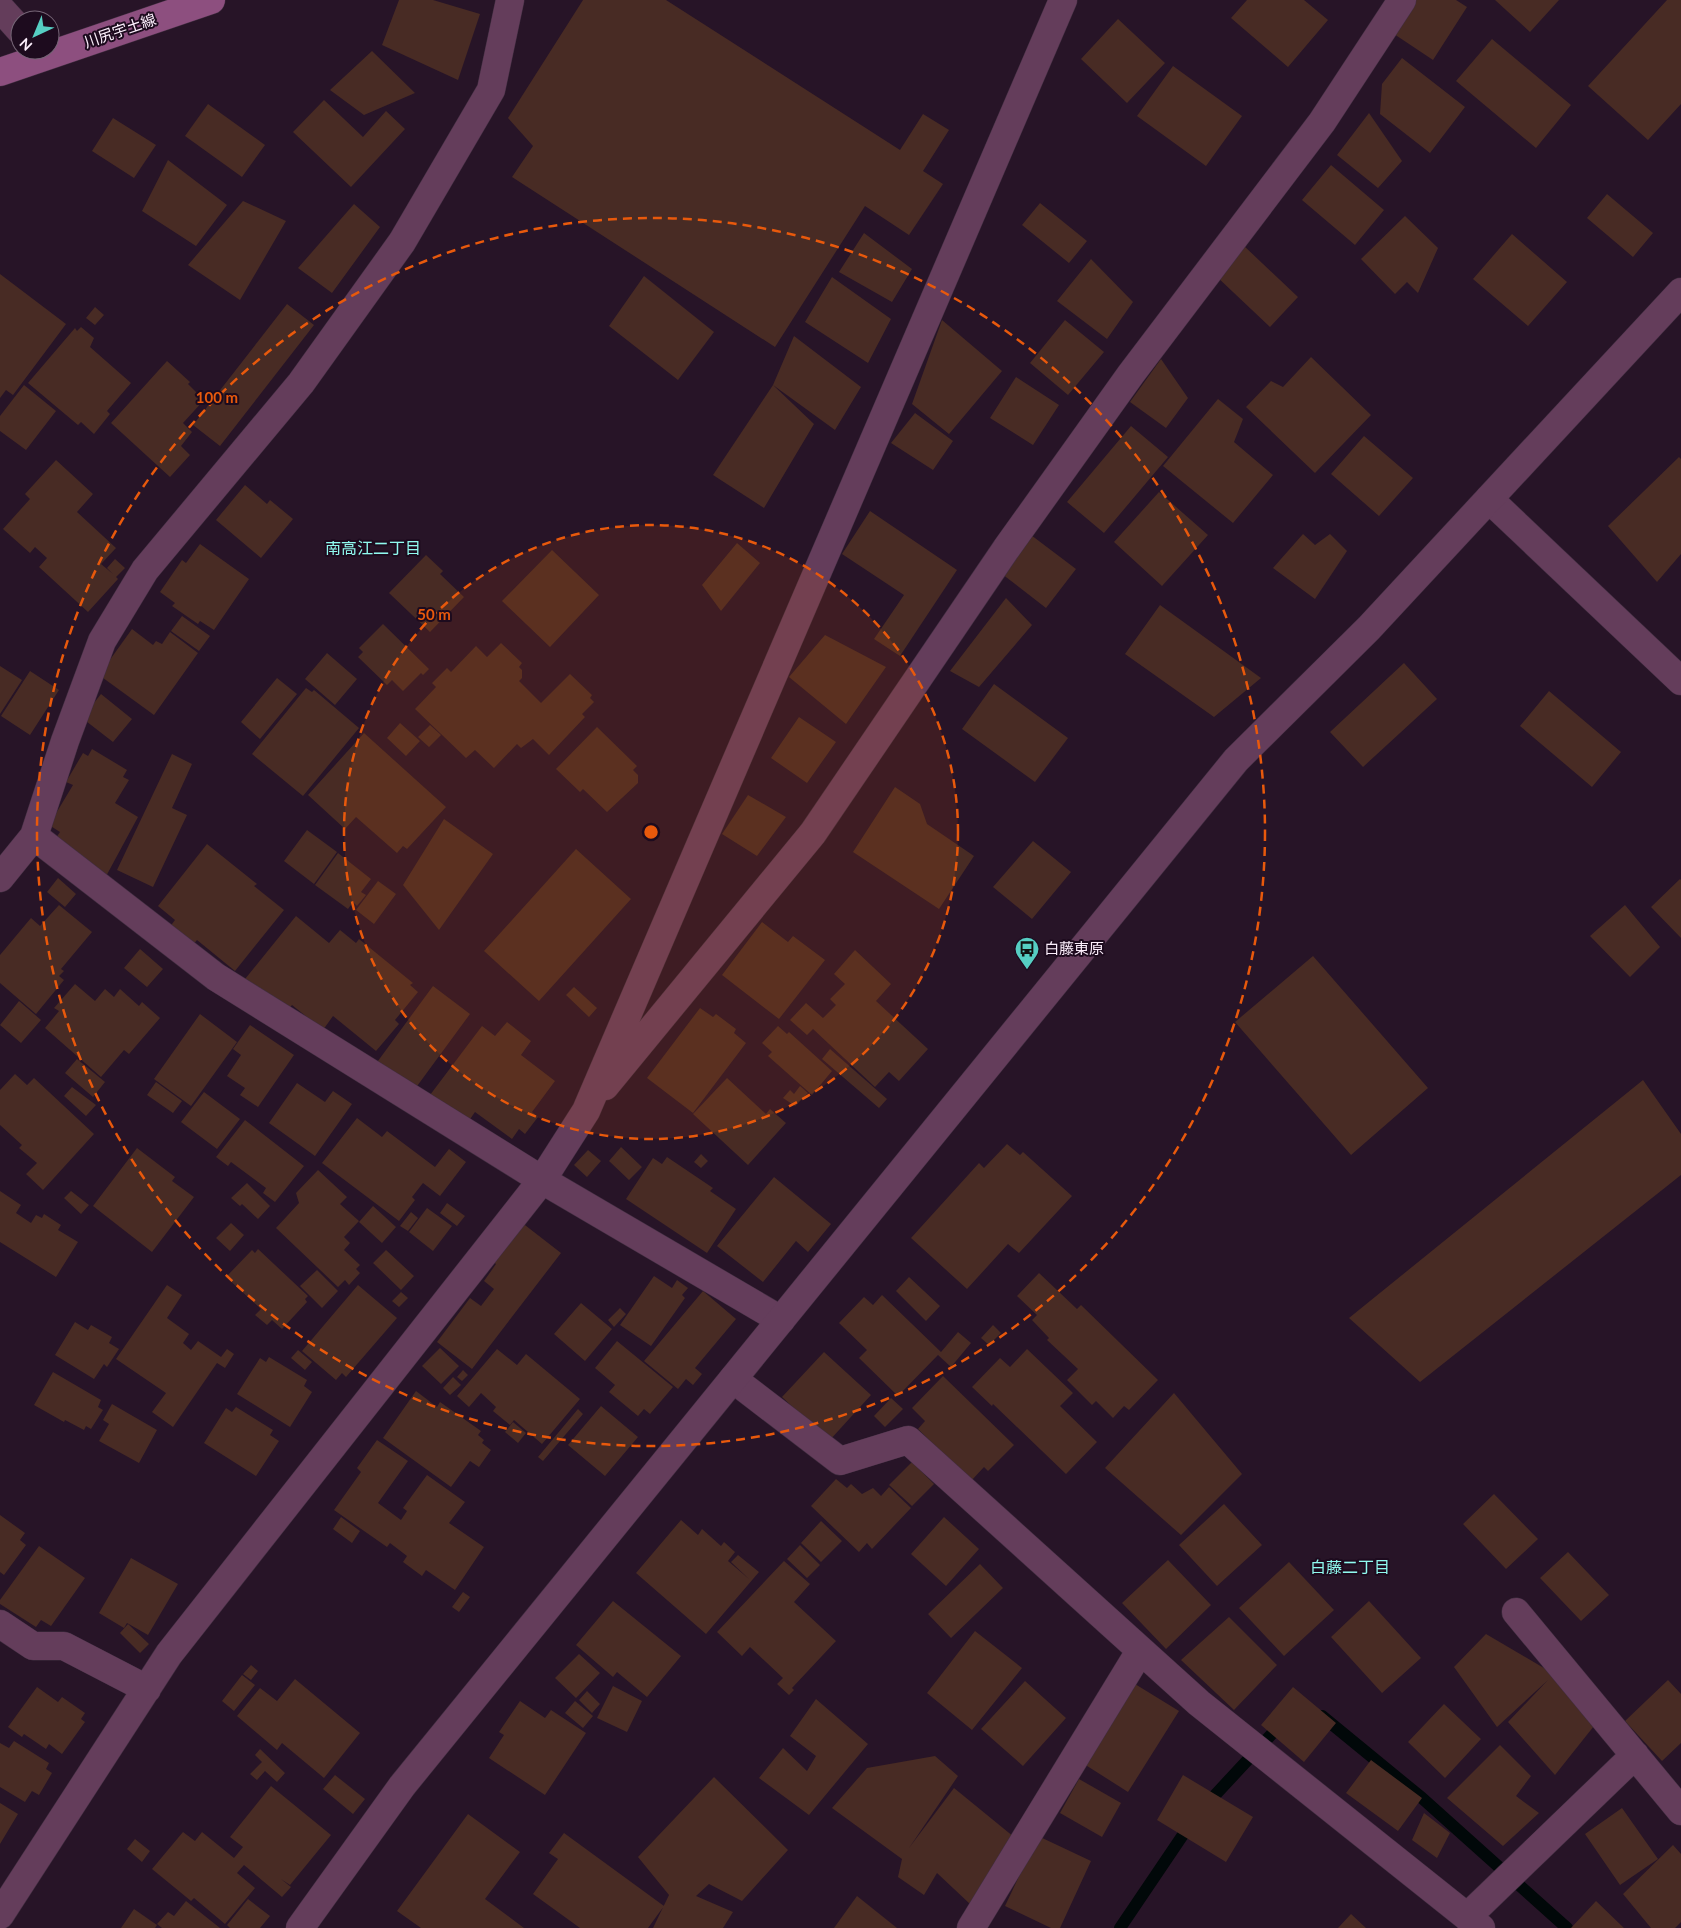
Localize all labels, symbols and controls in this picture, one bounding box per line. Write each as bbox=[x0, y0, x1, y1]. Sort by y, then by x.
street label: 川尻宇土線 bbox=[81, 9, 158, 51]
north arrow bbox=[10, 10, 60, 60]
text: N bbox=[16, 35, 35, 55]
text: 100 m bbox=[196, 388, 238, 406]
district label: 南高江二丁目 bbox=[325, 538, 421, 557]
text: 50 m bbox=[417, 605, 451, 623]
centre of rings bbox=[642, 823, 660, 841]
bus stop icon: 白藤東原 bbox=[1014, 936, 1040, 970]
place label: 白藤東原 bbox=[1044, 939, 1104, 957]
district label: 白藤二丁目 bbox=[1310, 1557, 1390, 1576]

